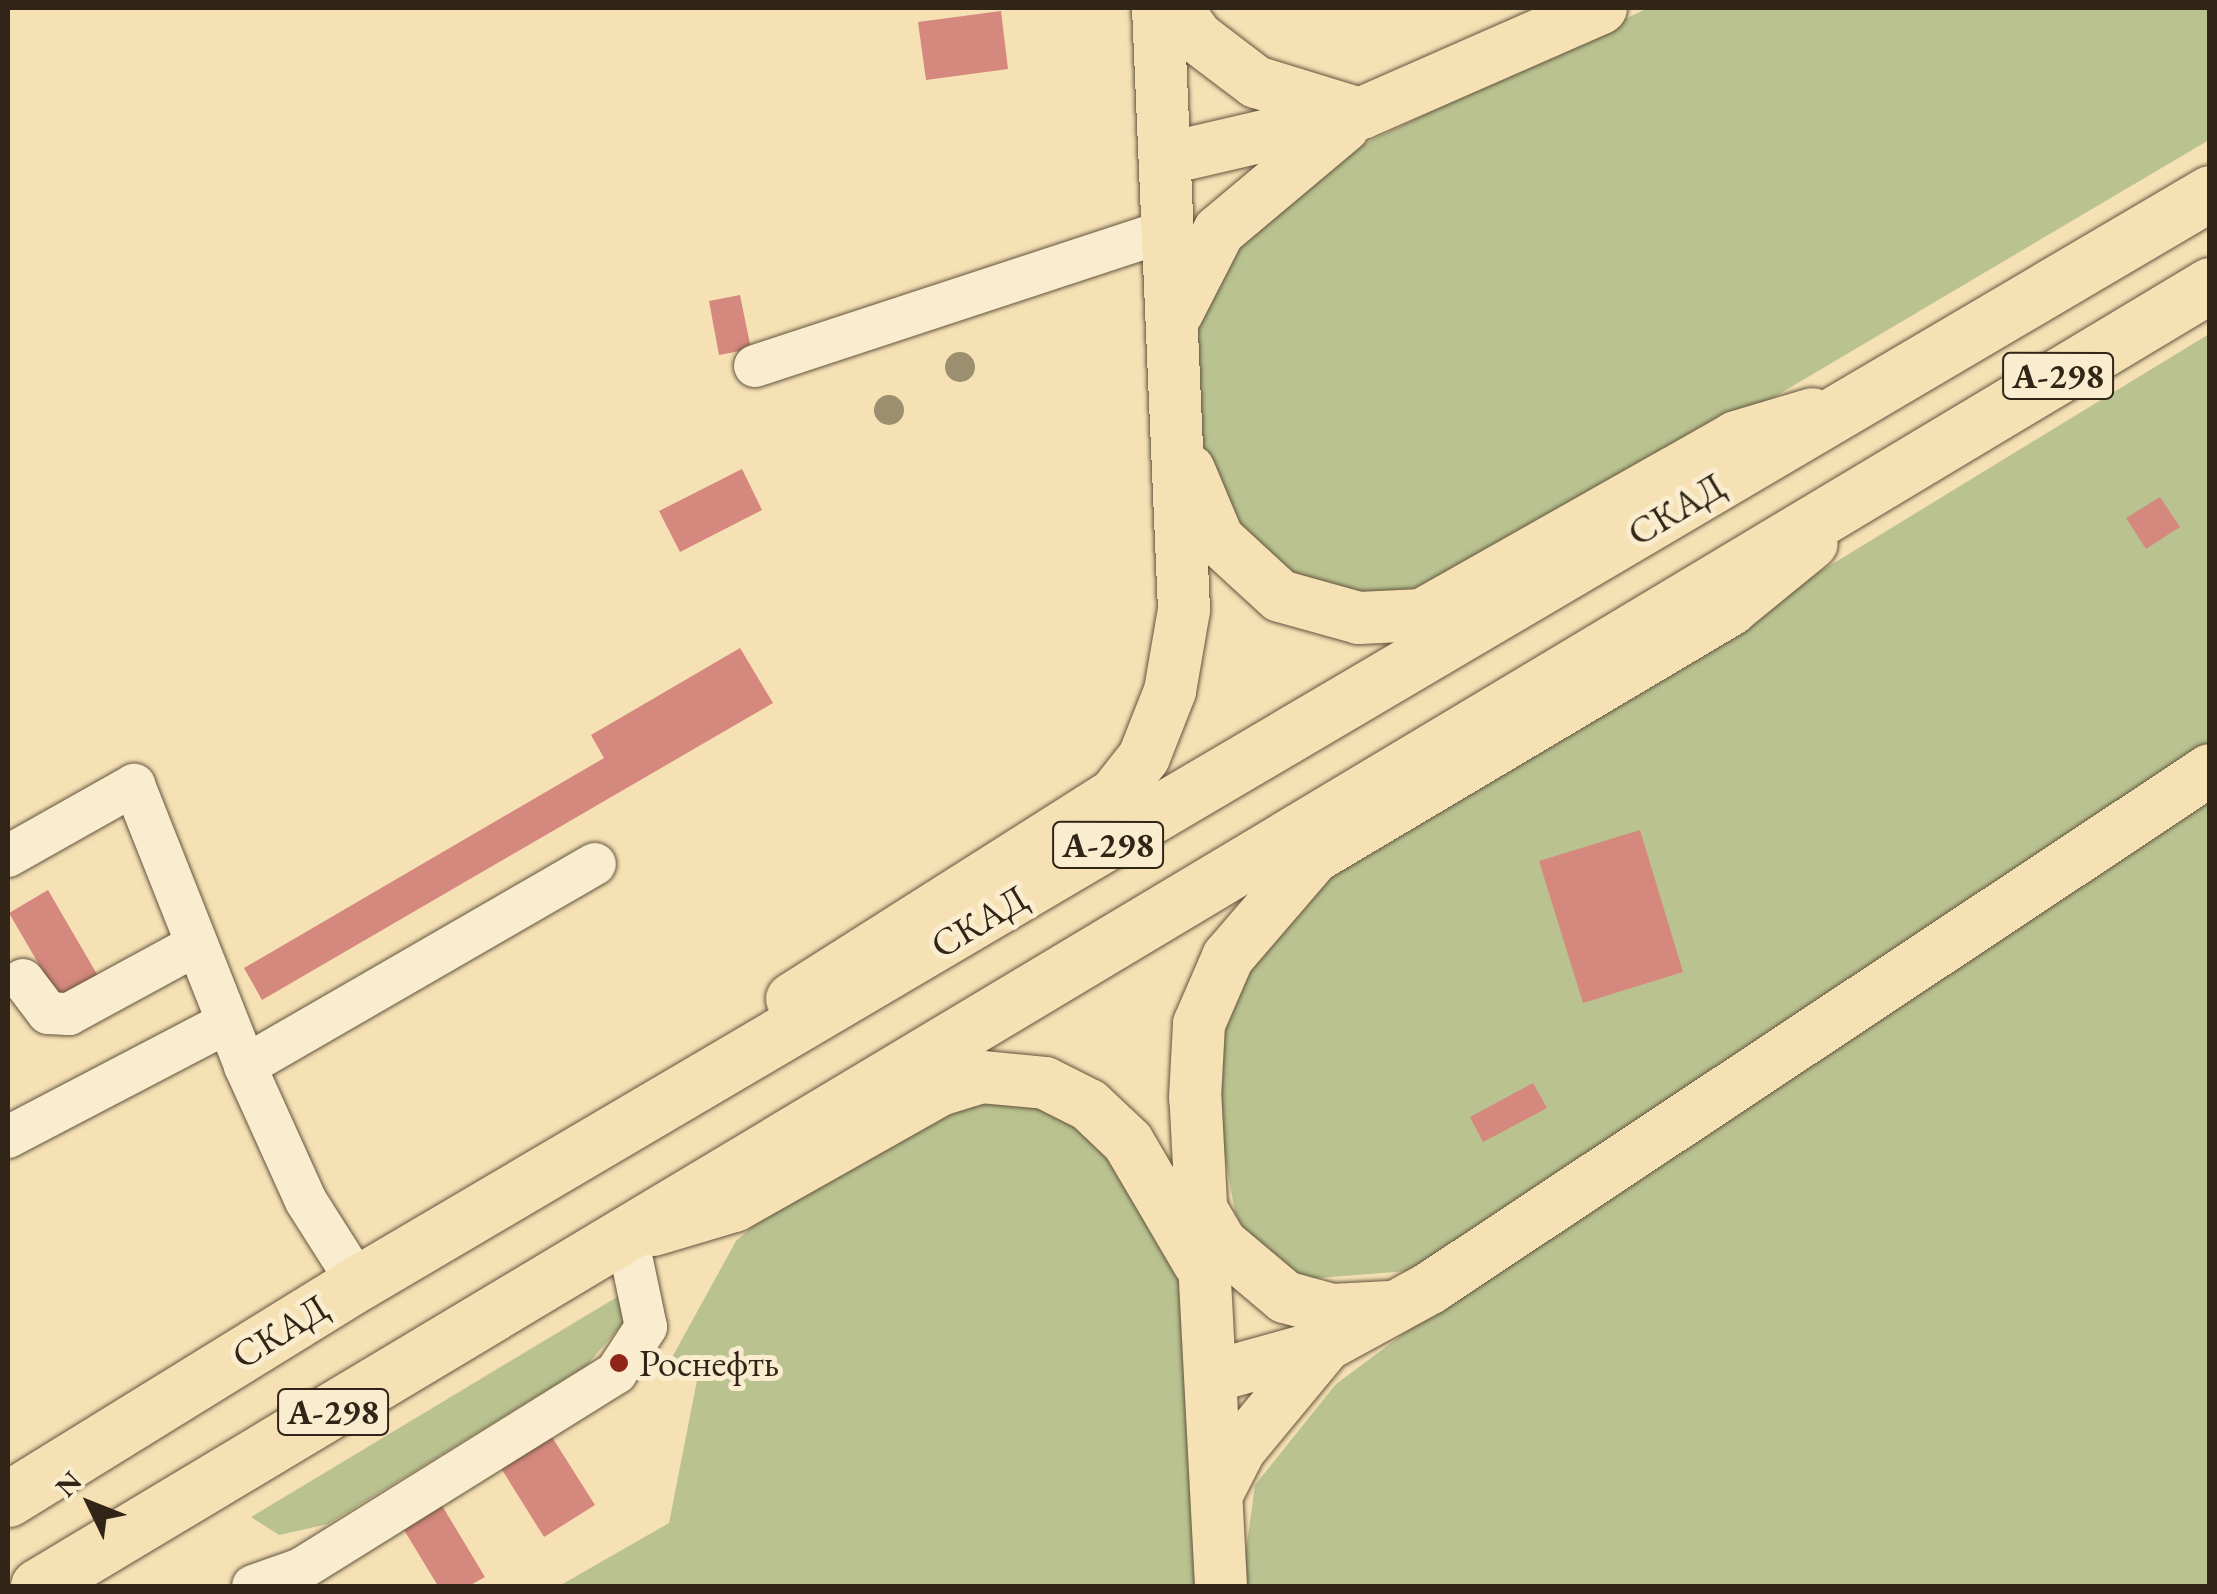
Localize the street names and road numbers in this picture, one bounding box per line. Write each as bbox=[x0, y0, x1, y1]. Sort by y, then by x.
road number: А-298 bbox=[2000, 346, 2116, 406]
street label: СКАД bbox=[1619, 462, 1733, 556]
road number: А-298 bbox=[1050, 815, 1166, 875]
street label: СКАД bbox=[922, 874, 1036, 968]
street label: СКАД bbox=[223, 1284, 337, 1378]
road number: А-298 bbox=[276, 1382, 390, 1442]

